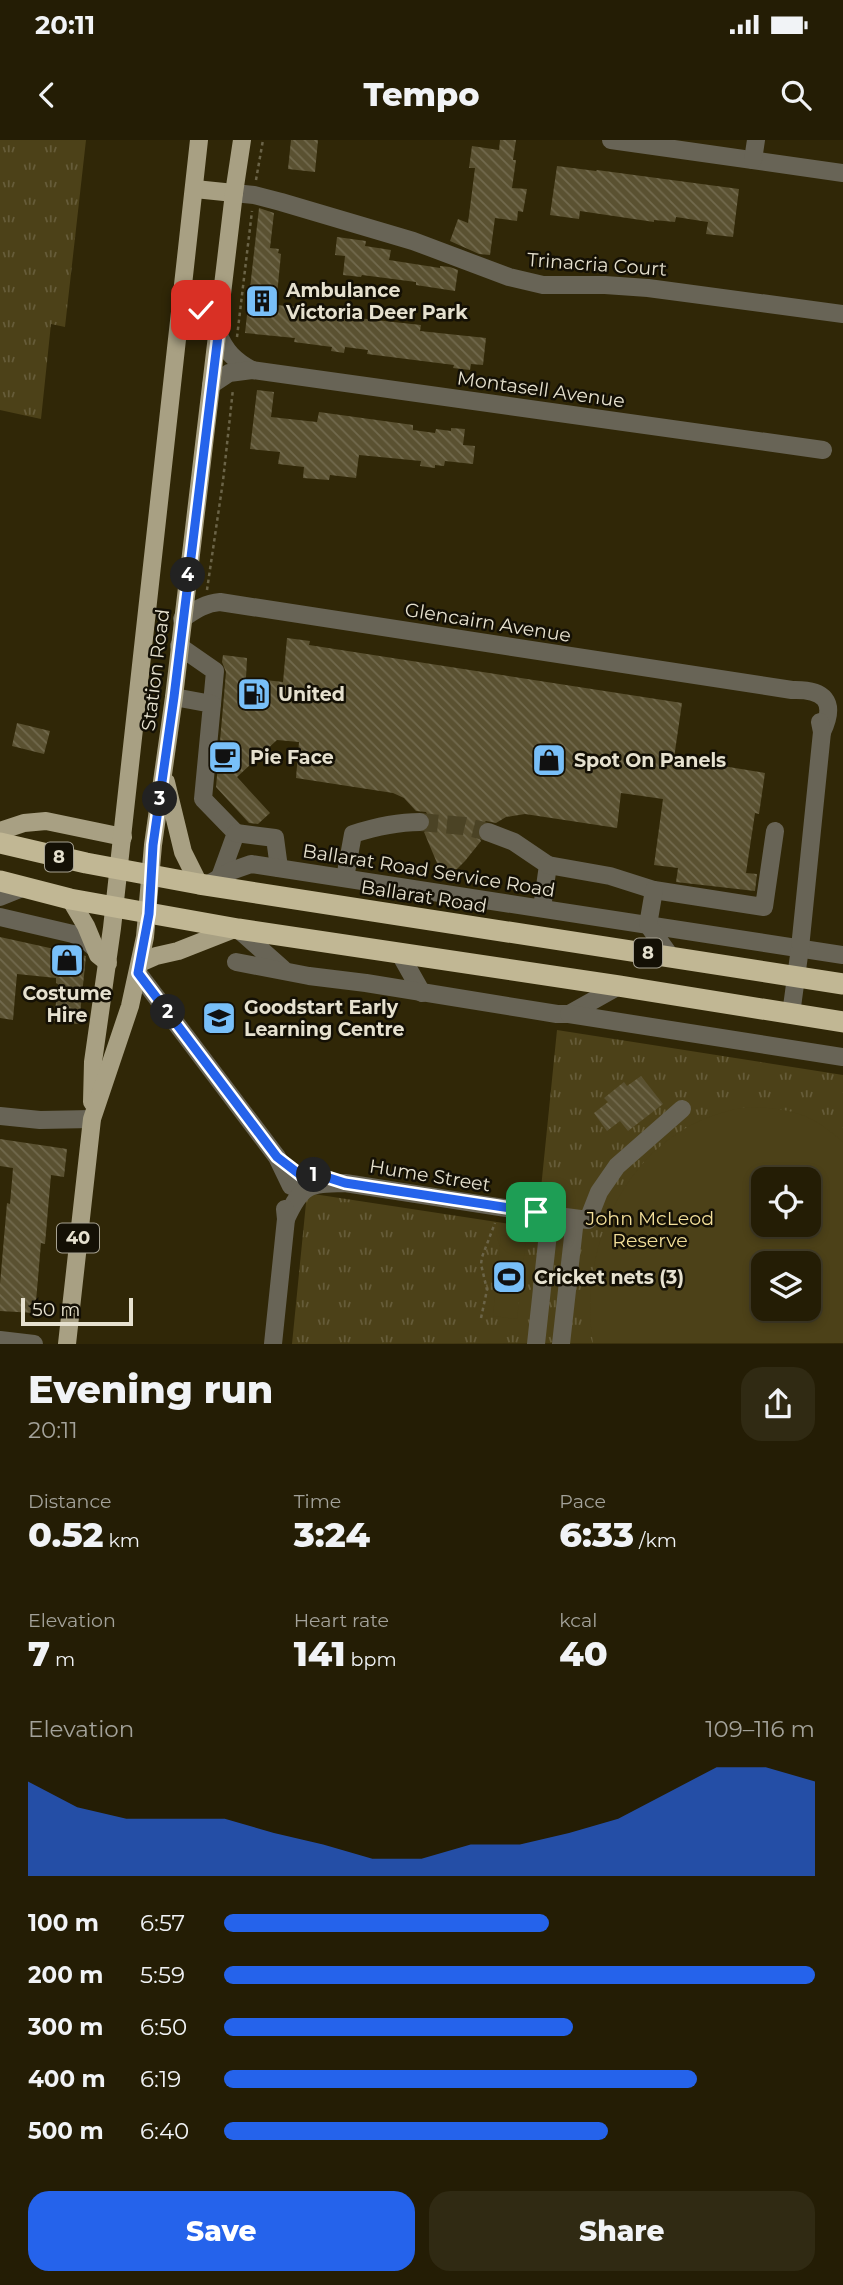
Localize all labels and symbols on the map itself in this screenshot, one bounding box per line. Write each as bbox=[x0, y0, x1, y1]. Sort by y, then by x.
street label: Trinacria Court bbox=[526, 248, 668, 281]
place label: Ambulance Victoria Deer Park bbox=[285, 279, 468, 324]
pin bbox=[171, 280, 231, 340]
building icon: Ambulance Victoria Deer Park bbox=[243, 282, 281, 320]
street label: Montasell Avenue bbox=[456, 366, 626, 413]
pin: 4 bbox=[170, 558, 206, 592]
street label: Glencairn Avenue bbox=[403, 598, 573, 647]
street label: Station Road bbox=[137, 608, 174, 732]
fuel station icon: United bbox=[235, 675, 273, 713]
place label: United bbox=[278, 683, 345, 706]
cafe icon: Pie Face bbox=[206, 738, 244, 776]
shop icon: Spot On Panels bbox=[530, 741, 568, 779]
place label: Pie Face bbox=[250, 746, 334, 769]
place label: Spot On Panels bbox=[574, 749, 726, 772]
pin: 3 bbox=[142, 782, 178, 816]
street label: Ballarat Road Service Road bbox=[301, 839, 557, 901]
road number: 8 bbox=[45, 842, 73, 872]
street label: Ballarat Road bbox=[359, 875, 489, 917]
road number: 8 bbox=[634, 938, 662, 968]
shop icon: Costume Hire bbox=[48, 941, 86, 979]
place label: Costume Hire bbox=[22, 982, 112, 1027]
pin: 2 bbox=[150, 994, 186, 1030]
place label: Goodstart Early Learning Centre bbox=[244, 996, 404, 1041]
school or university icon: Goodstart Early Learning Centre bbox=[200, 999, 238, 1037]
street label: Hume Street bbox=[368, 1155, 492, 1196]
pin: 1 bbox=[296, 1158, 332, 1192]
pin bbox=[506, 1182, 566, 1242]
park label: John McLeod Reserve bbox=[585, 1207, 714, 1252]
road number: 40 bbox=[57, 1224, 99, 1252]
sports icon: Cricket nets (3) bbox=[490, 1258, 528, 1296]
place label: Cricket nets (3) bbox=[534, 1266, 684, 1289]
scale bar bbox=[21, 1294, 133, 1326]

